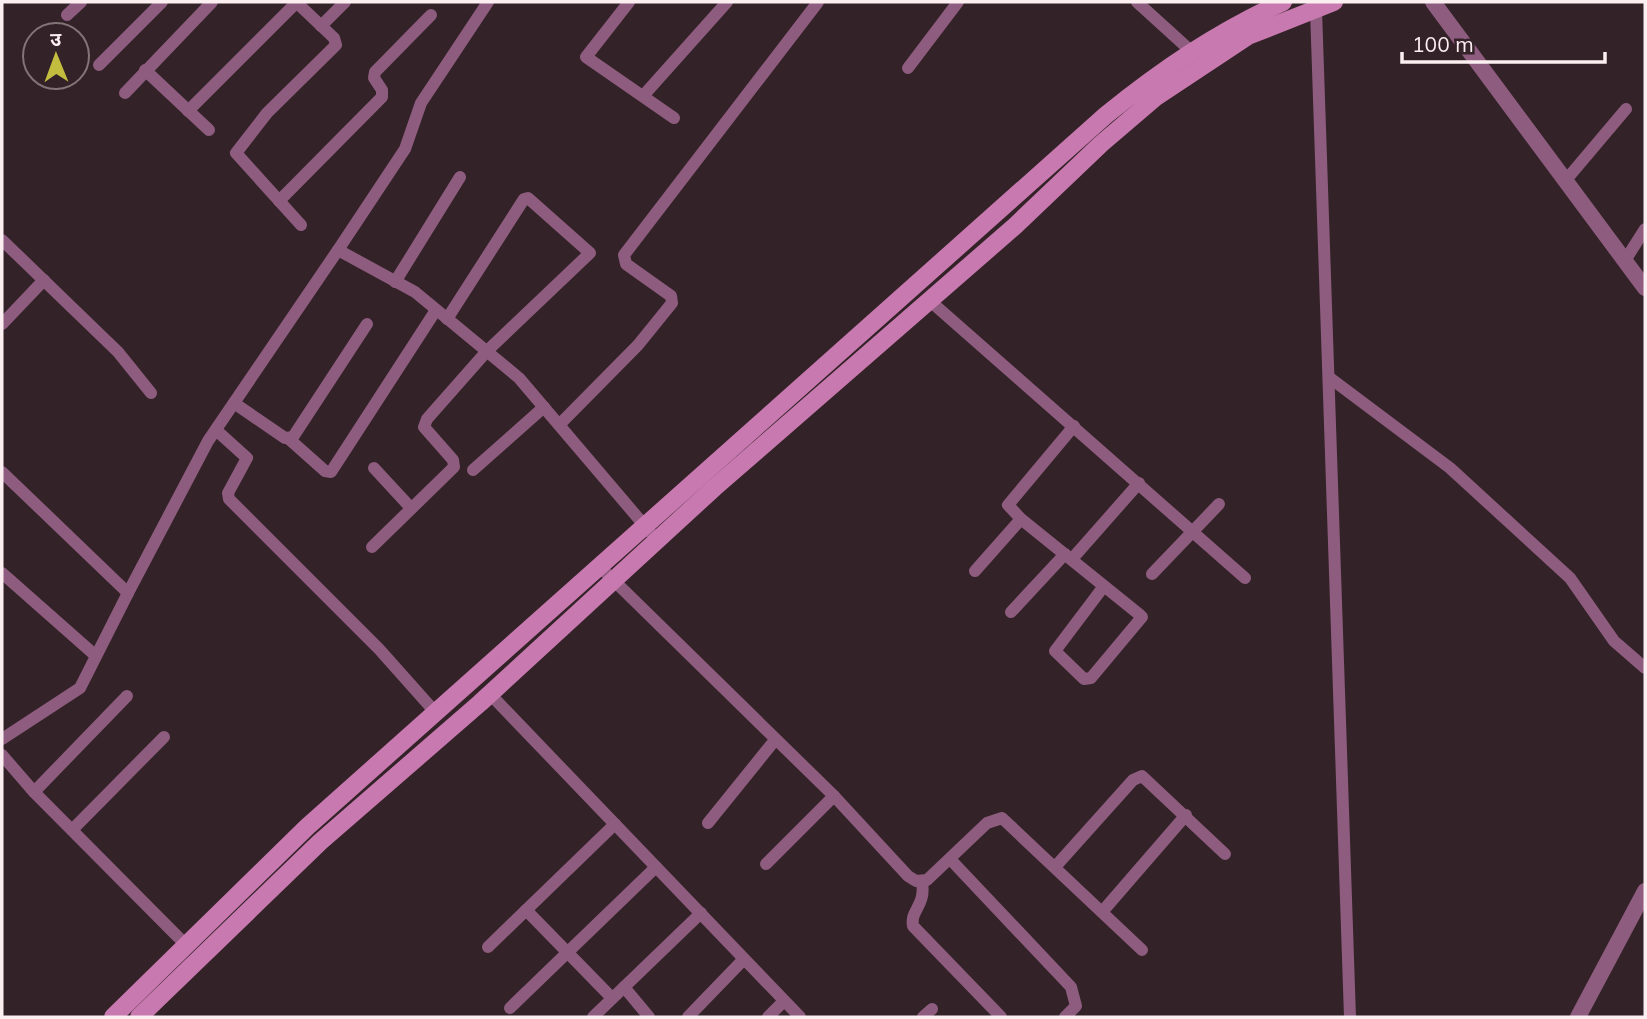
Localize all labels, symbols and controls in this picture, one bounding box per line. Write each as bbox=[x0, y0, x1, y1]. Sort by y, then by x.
north arrow bbox=[21, 21, 91, 91]
scale bar bbox=[1402, 21, 1605, 65]
text: उ bbox=[50, 27, 62, 51]
text: 100 m bbox=[1412, 31, 1474, 57]

